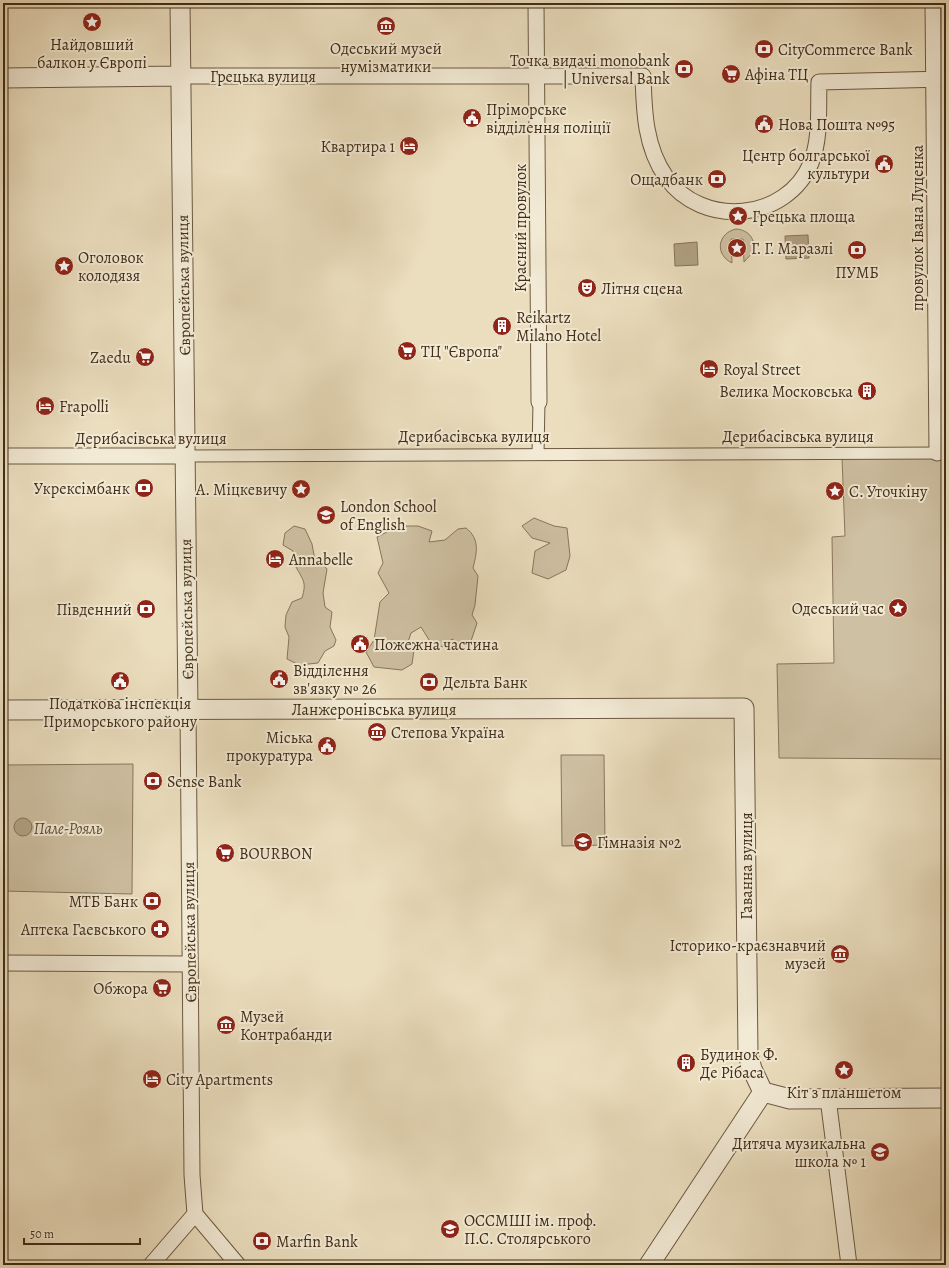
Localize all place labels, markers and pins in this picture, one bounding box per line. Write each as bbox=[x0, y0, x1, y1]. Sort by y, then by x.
place icon: Найдовший балкон у Європі bbox=[81, 11, 103, 33]
museum icon: Одеський музей нумізматики bbox=[375, 15, 397, 37]
place label: Найдовший балкон у Європі bbox=[37, 34, 147, 74]
place label: Одеський музей нумізматики bbox=[330, 38, 442, 78]
bank icon: CityCommerce Bank bbox=[753, 38, 775, 60]
place label: CityCommerce Bank bbox=[778, 39, 913, 61]
place label: Точка видачі monobank | Universal Bank bbox=[510, 50, 670, 90]
bank icon: Точка видачі monobank | Universal Bank bbox=[673, 58, 695, 80]
supermarket icon: Афіна ТЦ bbox=[720, 63, 742, 85]
place label: Афіна ТЦ bbox=[744, 64, 808, 86]
place label: Прiморське відділення поліції bbox=[486, 99, 611, 139]
public building icon: Прiморське відділення поліції bbox=[461, 107, 483, 129]
public building icon: Нова Пошта №95 bbox=[753, 113, 775, 135]
place label: Нова Пошта №95 bbox=[778, 114, 895, 136]
hotel icon: Квартира 1 bbox=[398, 135, 420, 157]
place label: Квартира 1 bbox=[320, 136, 396, 158]
place label: Центр болгарської культури bbox=[742, 145, 870, 185]
public building icon: Центр болгарської культури bbox=[873, 153, 895, 175]
bank icon: Ощадбанк bbox=[706, 168, 728, 190]
place label: Ощадбанк bbox=[630, 169, 703, 191]
place icon: Грецька площа bbox=[727, 205, 749, 227]
place label: Грецька площа bbox=[752, 206, 856, 228]
place icon: Г. Г. Маразлі bbox=[726, 237, 748, 259]
place label: Г. Г. Маразлі bbox=[751, 238, 833, 260]
bank icon: ПУМБ bbox=[846, 239, 868, 261]
place label: Оголовок колодязя bbox=[78, 247, 144, 287]
place icon: Оголовок колодязя bbox=[53, 255, 75, 277]
place label: ПУМБ bbox=[835, 262, 879, 284]
theatre icon: Літня сцена bbox=[576, 277, 598, 299]
place label: Літня сцена bbox=[601, 278, 684, 300]
place label: Reikartz Milano Hotel bbox=[516, 307, 601, 347]
building icon: Reikartz Milano Hotel bbox=[491, 315, 513, 337]
supermarket icon: ТЦ "Європа" bbox=[396, 340, 418, 362]
place label: ТЦ "Європа" bbox=[421, 341, 503, 363]
supermarket icon: Zaedu bbox=[134, 346, 156, 368]
place label: Zaedu bbox=[90, 347, 131, 369]
hotel icon: Royal Street bbox=[698, 358, 720, 380]
place label: Royal Street bbox=[723, 359, 801, 381]
building icon: Велика Московська bbox=[856, 380, 878, 402]
place label: Велика Московська bbox=[719, 381, 854, 403]
hotel icon: Frapolli bbox=[34, 395, 56, 417]
place label: Frapolli bbox=[59, 396, 109, 418]
bank icon: Укрексімбанк bbox=[133, 477, 155, 499]
place label: Укрексімбанк bbox=[34, 478, 130, 500]
place icon: А. Міцкевичу bbox=[290, 478, 312, 500]
place label: А. Міцкевичу bbox=[195, 479, 288, 501]
place icon: С. Уточкіну bbox=[824, 480, 846, 502]
place label: С. Уточкіну bbox=[849, 481, 928, 503]
place label: London School of English bbox=[340, 496, 437, 536]
school or university icon: London School of English bbox=[315, 504, 337, 526]
hotel icon: Annabelle bbox=[264, 548, 286, 570]
place label: Annabelle bbox=[288, 549, 353, 571]
place icon: Одеський час bbox=[887, 597, 909, 619]
bank icon: Південний bbox=[135, 598, 157, 620]
place label: Одеський час bbox=[792, 598, 884, 620]
place label: Південний bbox=[56, 599, 132, 621]
public building icon: Пожежна частина bbox=[349, 633, 371, 655]
place label: Пожежна частина bbox=[374, 634, 499, 656]
place label: Відділення зв'язку № 26 bbox=[293, 660, 377, 700]
public building icon: Відділення зв'язку № 26 bbox=[268, 668, 290, 690]
public building icon: Податкова інспекція Приморського району bbox=[109, 670, 131, 692]
bank icon: Дельта Банк bbox=[418, 671, 440, 693]
place label: Дельта Банк bbox=[443, 672, 528, 694]
place label: Податкова інспекція Приморського району bbox=[43, 693, 198, 733]
museum icon: Степова Україна bbox=[366, 721, 388, 743]
place label: Степова Україна bbox=[391, 722, 505, 744]
place label: Міська прокуратура bbox=[226, 727, 314, 767]
public building icon: Міська прокуратура bbox=[316, 735, 338, 757]
bank icon: Sense Bank bbox=[142, 770, 164, 792]
place label: Sense Bank bbox=[167, 771, 242, 793]
school or university icon: Гімназія №2 bbox=[572, 831, 594, 853]
place label: Гімназія №2 bbox=[597, 832, 682, 854]
supermarket icon: BOURBON bbox=[214, 842, 236, 864]
place label: BOURBON bbox=[239, 843, 312, 865]
bank icon: МТБ Банк bbox=[141, 890, 163, 912]
place label: МТБ Банк bbox=[69, 891, 138, 913]
pharmacy icon: Аптека Гаевського bbox=[149, 918, 171, 940]
place label: Аптека Гаевського bbox=[20, 919, 146, 941]
place label: Історико-краєзнавчий музей bbox=[669, 935, 826, 975]
museum icon: Історико-краєзнавчий музей bbox=[829, 943, 851, 965]
supermarket icon: Обжора bbox=[151, 977, 173, 999]
place label: Обжора bbox=[93, 978, 149, 1000]
place label: Музей Контрабанди bbox=[240, 1006, 332, 1046]
museum icon: Музей Контрабанди bbox=[215, 1014, 237, 1036]
place label: Будинок Ф. Де Рібаса bbox=[700, 1044, 778, 1084]
building icon: Будинок Ф. Де Рібаса bbox=[675, 1052, 697, 1074]
place icon: Кіт з планшетом bbox=[833, 1059, 855, 1081]
hotel icon: City Apartments bbox=[141, 1068, 163, 1090]
place label: City Apartments bbox=[166, 1069, 273, 1091]
place label: Кіт з планшетом bbox=[786, 1082, 902, 1104]
place label: Дитяча музикальна школа № 1 bbox=[732, 1133, 867, 1173]
school or university icon: Дитяча музикальна школа № 1 bbox=[869, 1141, 891, 1163]
place label: ОССМШІ ім. проф. П.С. Столярського bbox=[464, 1210, 597, 1250]
school or university icon: ОССМШІ ім. проф. П.С. Столярського bbox=[439, 1218, 461, 1240]
bank icon: Marfin Bank bbox=[251, 1230, 273, 1252]
place label: Marfin Bank bbox=[276, 1231, 358, 1253]

